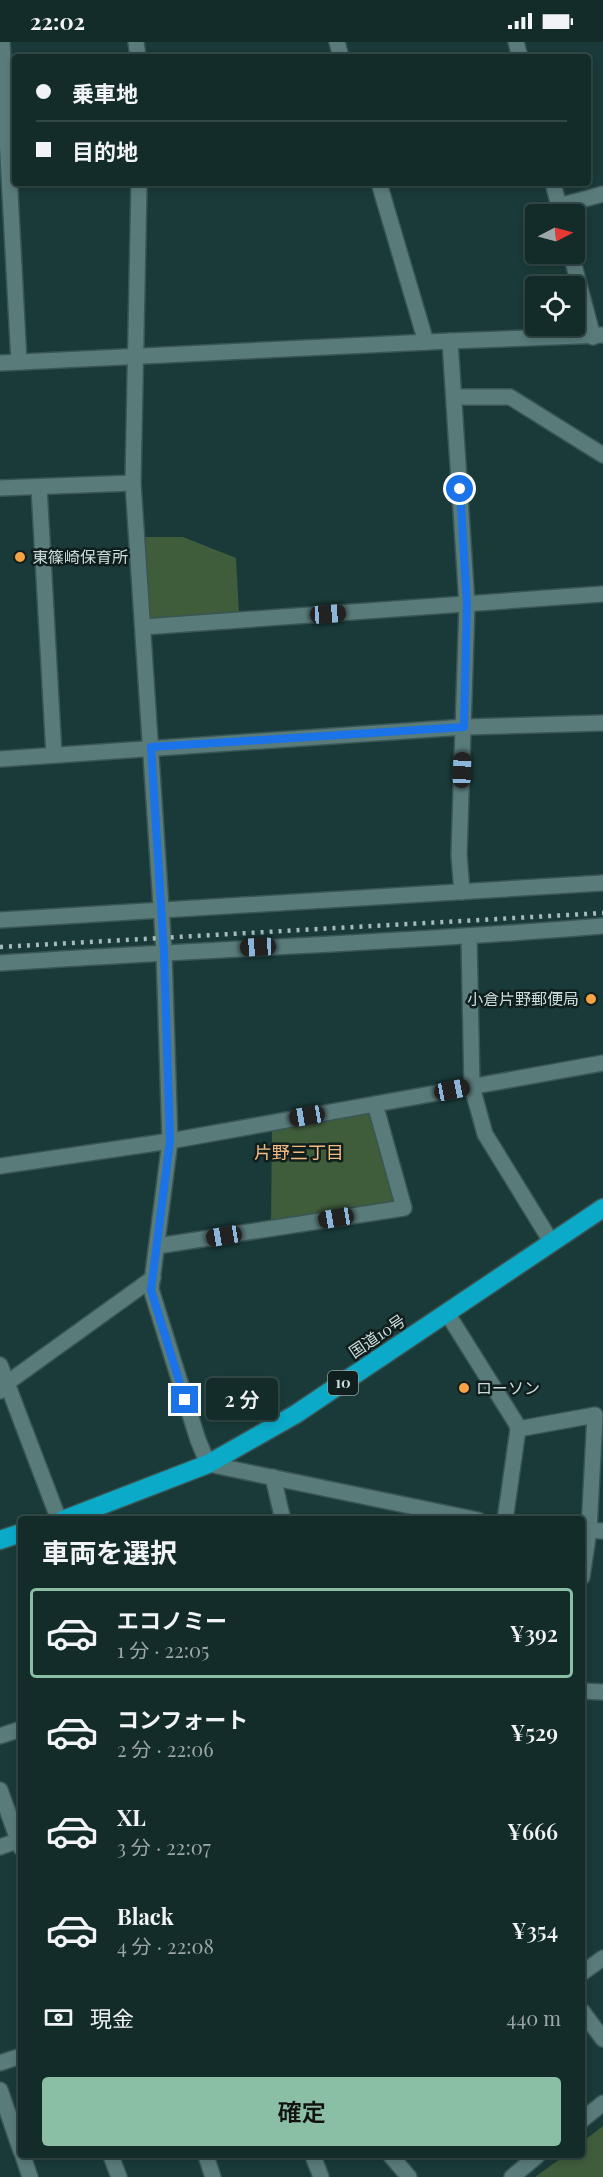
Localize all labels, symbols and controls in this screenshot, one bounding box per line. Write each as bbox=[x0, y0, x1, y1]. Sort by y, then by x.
text: 22:02 bbox=[30, 6, 85, 36]
text: 乗車地 bbox=[72, 78, 138, 108]
text: 目的地 bbox=[72, 136, 138, 166]
north arrow bbox=[525, 204, 585, 264]
map controls bbox=[525, 204, 585, 336]
button: locate bbox=[525, 276, 585, 336]
route start bbox=[446, 475, 473, 502]
place label: 東篠崎保育所 bbox=[32, 546, 128, 567]
marker: 東篠崎保育所 bbox=[13, 550, 27, 564]
car bbox=[309, 604, 347, 624]
car bbox=[452, 752, 472, 788]
car bbox=[240, 937, 276, 957]
place label: 小倉片野郵便局 bbox=[467, 988, 579, 1009]
marker: 小倉片野郵便局 bbox=[584, 992, 598, 1006]
car bbox=[433, 1078, 471, 1102]
car bbox=[288, 1104, 326, 1128]
district label: 片野三丁目 bbox=[254, 1140, 344, 1164]
car bbox=[317, 1206, 355, 1230]
car bbox=[205, 1224, 243, 1248]
street label: 国道10号 bbox=[345, 1309, 409, 1362]
road number: 10 bbox=[328, 1371, 358, 1395]
place label: ローソン bbox=[476, 1377, 540, 1398]
callout: 2 分 bbox=[206, 1379, 278, 1421]
marker: ローソン bbox=[457, 1381, 471, 1395]
text: 2 分 bbox=[225, 1385, 259, 1412]
route end bbox=[171, 1386, 198, 1413]
text: 車両を選択 bbox=[42, 1534, 177, 1570]
text: エコノミー bbox=[117, 1605, 227, 1635]
icon: car bbox=[45, 1606, 99, 1660]
text: ¥392 bbox=[510, 1618, 558, 1648]
text: 1 分 · 22:05 bbox=[117, 1636, 209, 1663]
text: コンフォート bbox=[117, 1704, 248, 1734]
icon: car bbox=[45, 1705, 99, 1759]
text: ¥529 bbox=[511, 1717, 558, 1747]
text: 2 分 · 22:06 bbox=[117, 1735, 214, 1762]
text: XL bbox=[117, 1802, 146, 1832]
icon: car bbox=[45, 1804, 99, 1858]
text: ¥666 bbox=[507, 1816, 558, 1846]
text: 3 分 · 22:07 bbox=[117, 1833, 211, 1860]
text: Black bbox=[117, 1901, 174, 1931]
icon: car bbox=[45, 1903, 99, 1957]
text: ¥354 bbox=[512, 1915, 558, 1945]
text: 4 分 · 22:08 bbox=[117, 1932, 214, 1959]
icon: cash bbox=[42, 2001, 75, 2034]
text: 現金 bbox=[90, 2003, 134, 2033]
text: 440 m bbox=[507, 2004, 561, 2031]
button: 確定 bbox=[42, 2077, 561, 2146]

